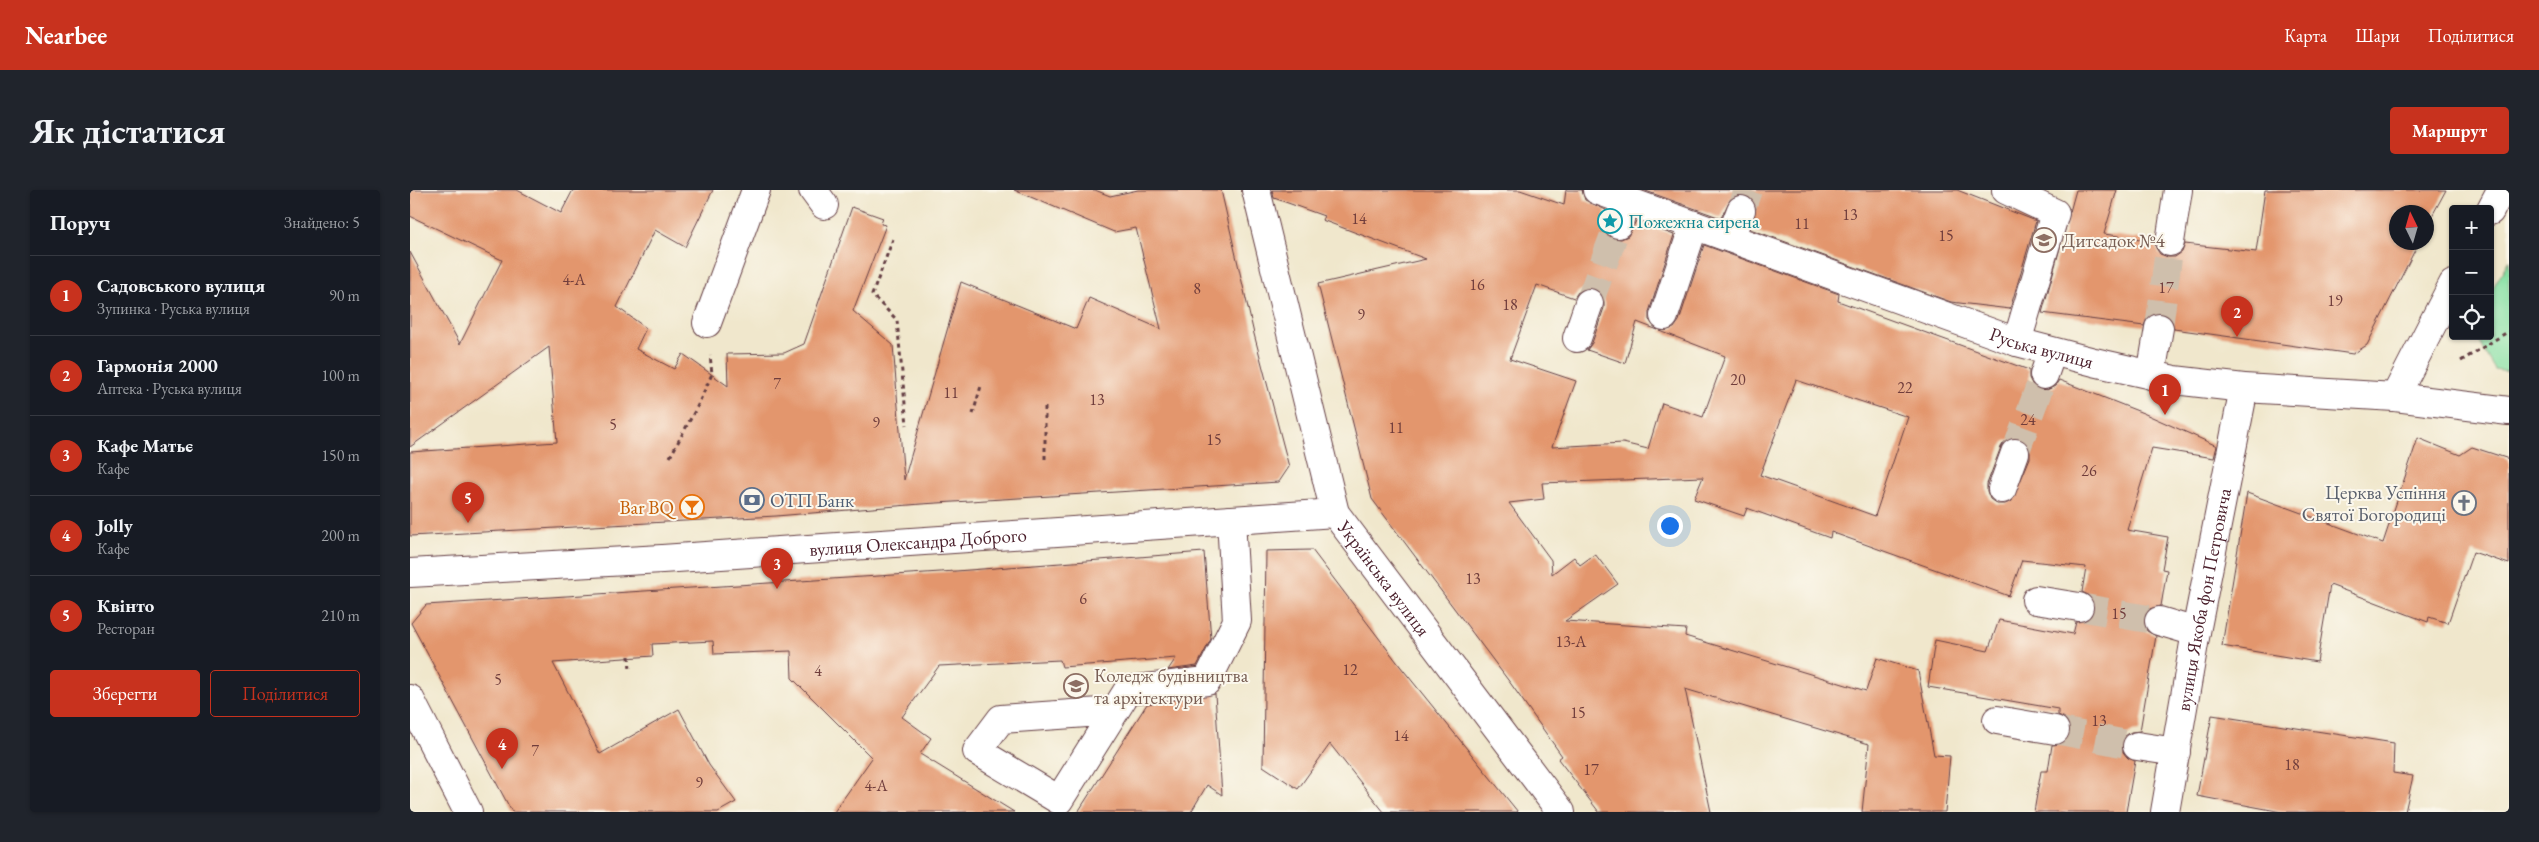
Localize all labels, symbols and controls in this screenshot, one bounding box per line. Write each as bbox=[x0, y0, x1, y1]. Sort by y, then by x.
text: Nearbee bbox=[25, 20, 107, 51]
text: Карта bbox=[2284, 24, 2327, 47]
text: Шари bbox=[2355, 24, 2400, 47]
text: Поділитися bbox=[2428, 24, 2514, 47]
button: Маршрут bbox=[2390, 107, 2509, 154]
text: Як дістатися bbox=[30, 108, 225, 153]
house number: 13 bbox=[1842, 204, 1858, 225]
north arrow bbox=[2389, 205, 2434, 250]
map controls bbox=[2449, 205, 2494, 340]
button: + bbox=[2449, 205, 2494, 250]
house number: 14 bbox=[1351, 208, 1367, 229]
place icon: Пожежна сирена bbox=[1597, 208, 1623, 234]
text: Поруч bbox=[50, 209, 110, 236]
place label: Пожежна сирена bbox=[1628, 209, 1760, 234]
text: Знайдено: 5 bbox=[284, 212, 360, 233]
house number: 11 bbox=[1794, 213, 1810, 234]
house number: 15 bbox=[1938, 225, 1954, 246]
school or university icon: Дитсадок №4 bbox=[2031, 227, 2057, 253]
place label: Дитсадок №4 bbox=[2062, 228, 2166, 253]
button: − bbox=[2449, 250, 2494, 295]
house number: 4-А bbox=[562, 269, 586, 290]
text: Садовського вулиця bbox=[97, 273, 265, 298]
house number: 16 bbox=[1469, 274, 1485, 295]
house number: 17 bbox=[2158, 277, 2174, 298]
house number: 8 bbox=[1193, 278, 1201, 299]
text: 1 bbox=[62, 285, 70, 306]
text: 90 m bbox=[329, 285, 360, 306]
house number: 19 bbox=[2327, 290, 2343, 311]
house number: 18 bbox=[1502, 294, 1518, 315]
button: locate bbox=[2449, 295, 2494, 340]
pin: 2 bbox=[2221, 296, 2253, 337]
text: Зупинка · Руська вулиця bbox=[97, 298, 250, 319]
house number: 9 bbox=[1357, 304, 1365, 325]
street label: Руська вулиця bbox=[1986, 321, 2097, 374]
text: Гармонія 2000 bbox=[97, 353, 218, 378]
text: 2 bbox=[62, 365, 70, 386]
text: 100 m bbox=[321, 365, 360, 386]
house number: 20 bbox=[1730, 369, 1746, 390]
house number: 7 bbox=[773, 373, 781, 394]
pin: 1 bbox=[2149, 374, 2181, 415]
house number: 22 bbox=[1897, 377, 1913, 398]
text: Аптека · Руська вулиця bbox=[97, 378, 242, 399]
house number: 11 bbox=[943, 382, 959, 403]
house number: 13 bbox=[1089, 389, 1105, 410]
house number: 24 bbox=[2020, 409, 2036, 430]
house number: 9 bbox=[872, 412, 880, 433]
house number: 5 bbox=[609, 414, 617, 435]
house number: 11 bbox=[1388, 417, 1404, 438]
house number: 15 bbox=[1206, 429, 1222, 450]
text: Кафе Матьє bbox=[97, 433, 193, 458]
text: 3 bbox=[62, 445, 70, 466]
text: 150 m bbox=[321, 445, 360, 466]
text: Кафе bbox=[97, 458, 130, 479]
house number: 26 bbox=[2081, 460, 2097, 481]
place label: Церква Успіння Святої Богородиці bbox=[2302, 480, 2446, 527]
pin: 5 bbox=[452, 482, 484, 523]
street label: вулиця Якоба фон Петровича bbox=[2170, 485, 2237, 713]
bank icon: ОТП Банк bbox=[739, 487, 765, 513]
place label: ОТП Банк bbox=[770, 488, 854, 513]
church icon: Церква Успіння Святої Богородиці bbox=[2451, 490, 2477, 516]
bar icon: Bar BQ bbox=[679, 494, 705, 520]
place label: Bar BQ bbox=[619, 495, 677, 520]
text: Jolly bbox=[97, 513, 133, 538]
your location bbox=[1657, 513, 1683, 539]
street label: Українська вулиця bbox=[1332, 514, 1436, 642]
street label: вулиця Олександра Доброго bbox=[808, 522, 1028, 561]
text: 4 bbox=[62, 525, 70, 546]
text: 200 m bbox=[321, 525, 360, 546]
text: Кафе bbox=[97, 538, 130, 559]
pin: 3 bbox=[761, 548, 793, 589]
house number: 13 bbox=[1465, 568, 1481, 589]
house number: 6 bbox=[1079, 588, 1087, 609]
text: Квінто bbox=[97, 593, 154, 618]
house number: 15 bbox=[2111, 603, 2127, 624]
text: 5 bbox=[62, 605, 70, 626]
text: 210 m bbox=[321, 605, 360, 626]
text: Ресторан bbox=[97, 618, 155, 639]
house number: 13-А bbox=[1556, 631, 1587, 652]
house number: 12 bbox=[1342, 659, 1358, 680]
house number: 4 bbox=[814, 660, 822, 681]
place label: Коледж будівництва та архітектури bbox=[1094, 663, 1249, 710]
house number: 5 bbox=[494, 669, 502, 690]
button: Зберегти bbox=[50, 670, 200, 717]
button: Поділитися bbox=[210, 670, 360, 717]
school or university icon: Коледж будівництва та архітектури bbox=[1063, 673, 1089, 699]
house number: 15 bbox=[1570, 702, 1586, 723]
house number: 13 bbox=[2091, 710, 2107, 731]
house number: 14 bbox=[1393, 725, 1409, 746]
pin: 4 bbox=[486, 728, 518, 769]
house number: 7 bbox=[531, 740, 539, 761]
house number: 18 bbox=[2284, 754, 2300, 775]
house number: 17 bbox=[1583, 759, 1599, 780]
house number: 9 bbox=[695, 772, 703, 793]
house number: 4-А bbox=[864, 775, 888, 796]

